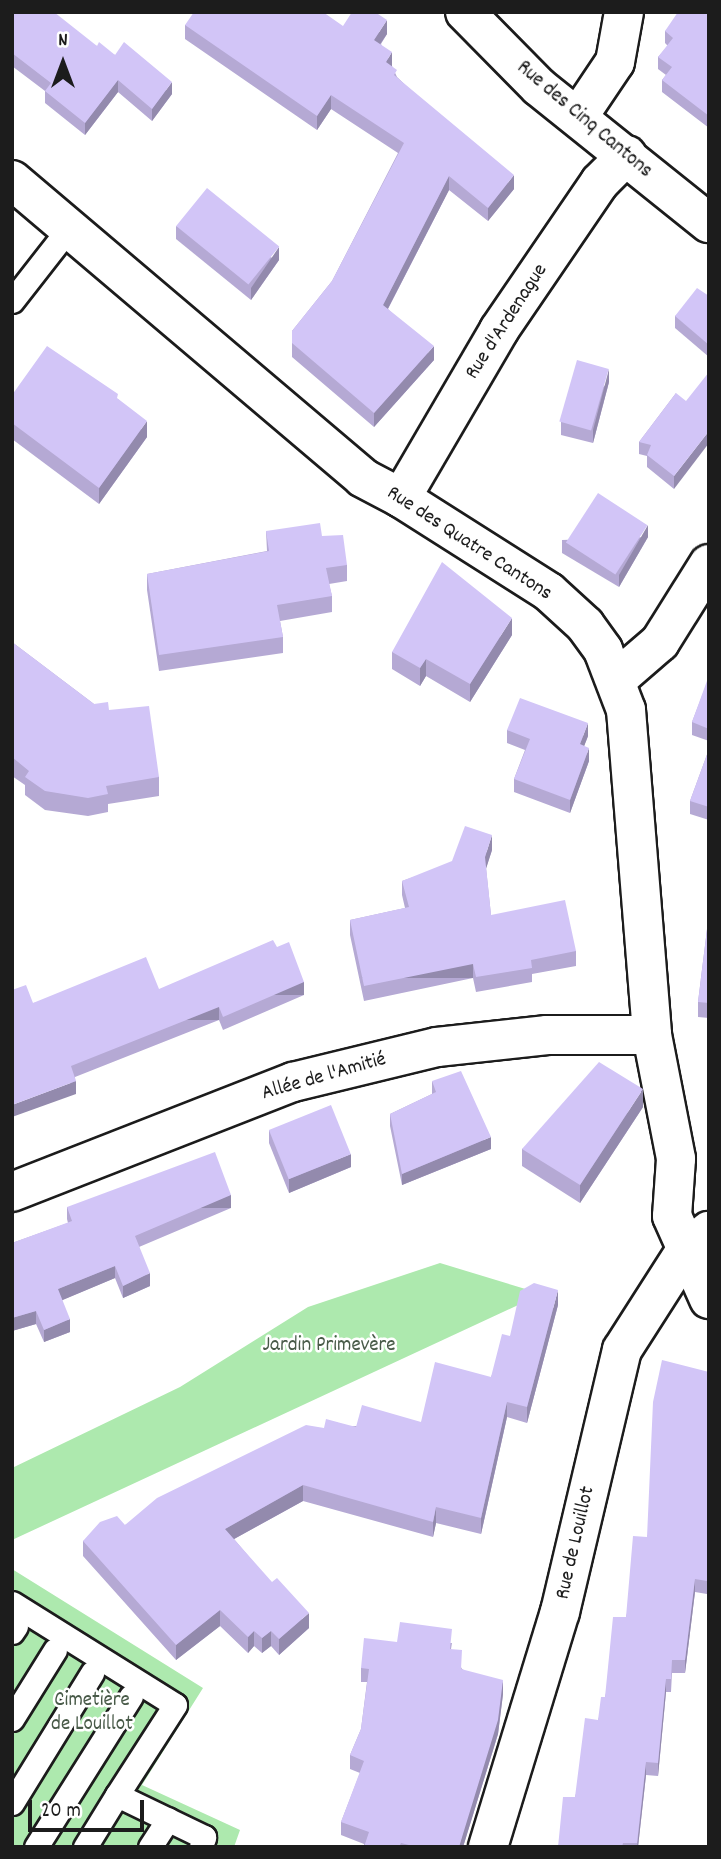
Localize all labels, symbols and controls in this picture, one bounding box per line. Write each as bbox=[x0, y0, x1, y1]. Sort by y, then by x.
north arrow bbox=[28, 28, 98, 98]
text: N bbox=[58, 28, 68, 55]
street label: Rue des Cinq Cantons bbox=[511, 56, 657, 184]
street label: Rue d'Ardenague bbox=[460, 259, 554, 385]
street label: Rue des Quatre Cantons bbox=[381, 481, 557, 607]
street label: Allée de l'Amitié bbox=[259, 1047, 389, 1107]
park label: Jardin Primevère bbox=[262, 1333, 396, 1359]
street label: Rue de Louillot bbox=[551, 1484, 601, 1602]
park label: Cimetière de Louillot bbox=[51, 1688, 133, 1738]
scale bar bbox=[32, 1786, 147, 1830]
text: 20 m bbox=[41, 1797, 81, 1827]

